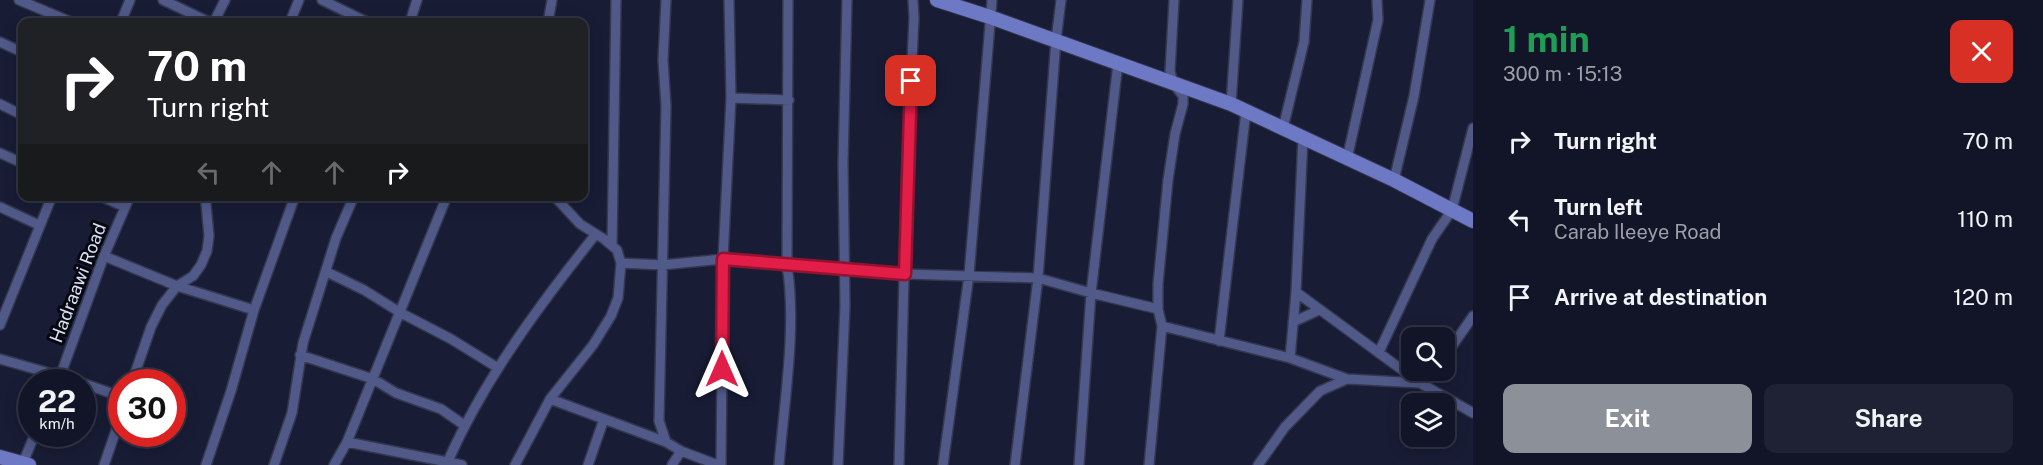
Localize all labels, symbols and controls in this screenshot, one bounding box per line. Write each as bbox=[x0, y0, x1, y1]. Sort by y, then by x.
text: 1 min bbox=[1503, 18, 1590, 60]
button: close bbox=[1950, 20, 2013, 83]
text: 70 m bbox=[147, 41, 247, 90]
icon: right bbox=[48, 42, 126, 120]
pin bbox=[885, 55, 936, 106]
text: 300 m · 15:13 bbox=[1503, 62, 1622, 86]
icon: arrive bbox=[894, 64, 927, 97]
text: Turn right bbox=[147, 91, 270, 123]
icon: right bbox=[1503, 125, 1536, 158]
text: Turn right bbox=[1554, 128, 1657, 154]
text: 70 m bbox=[1962, 128, 2013, 154]
icon: left bbox=[192, 156, 225, 189]
icon: ahead bbox=[255, 156, 288, 189]
icon: ahead bbox=[318, 156, 351, 189]
icon: right bbox=[381, 156, 414, 189]
text: Turn left bbox=[1554, 194, 1643, 220]
icon: left bbox=[1503, 203, 1536, 236]
text: 110 m bbox=[1957, 206, 2013, 232]
street label: Hadraawi Road bbox=[45, 220, 110, 346]
text: Carab Ileeye Road bbox=[1554, 220, 1722, 244]
icon: arrive bbox=[1503, 281, 1536, 314]
text: Arrive at destination bbox=[1554, 284, 1767, 310]
text: 120 m bbox=[1953, 284, 2013, 310]
map controls bbox=[1401, 327, 1455, 447]
button: search bbox=[1401, 327, 1455, 381]
position arrow bbox=[690, 337, 754, 401]
speed limit sign: 30 bbox=[108, 369, 186, 447]
text: 22 bbox=[38, 383, 76, 419]
button: Exit bbox=[1503, 384, 1752, 453]
button: Share bbox=[1764, 384, 2013, 453]
button: layers bbox=[1401, 393, 1455, 447]
text: km/h bbox=[39, 415, 75, 432]

